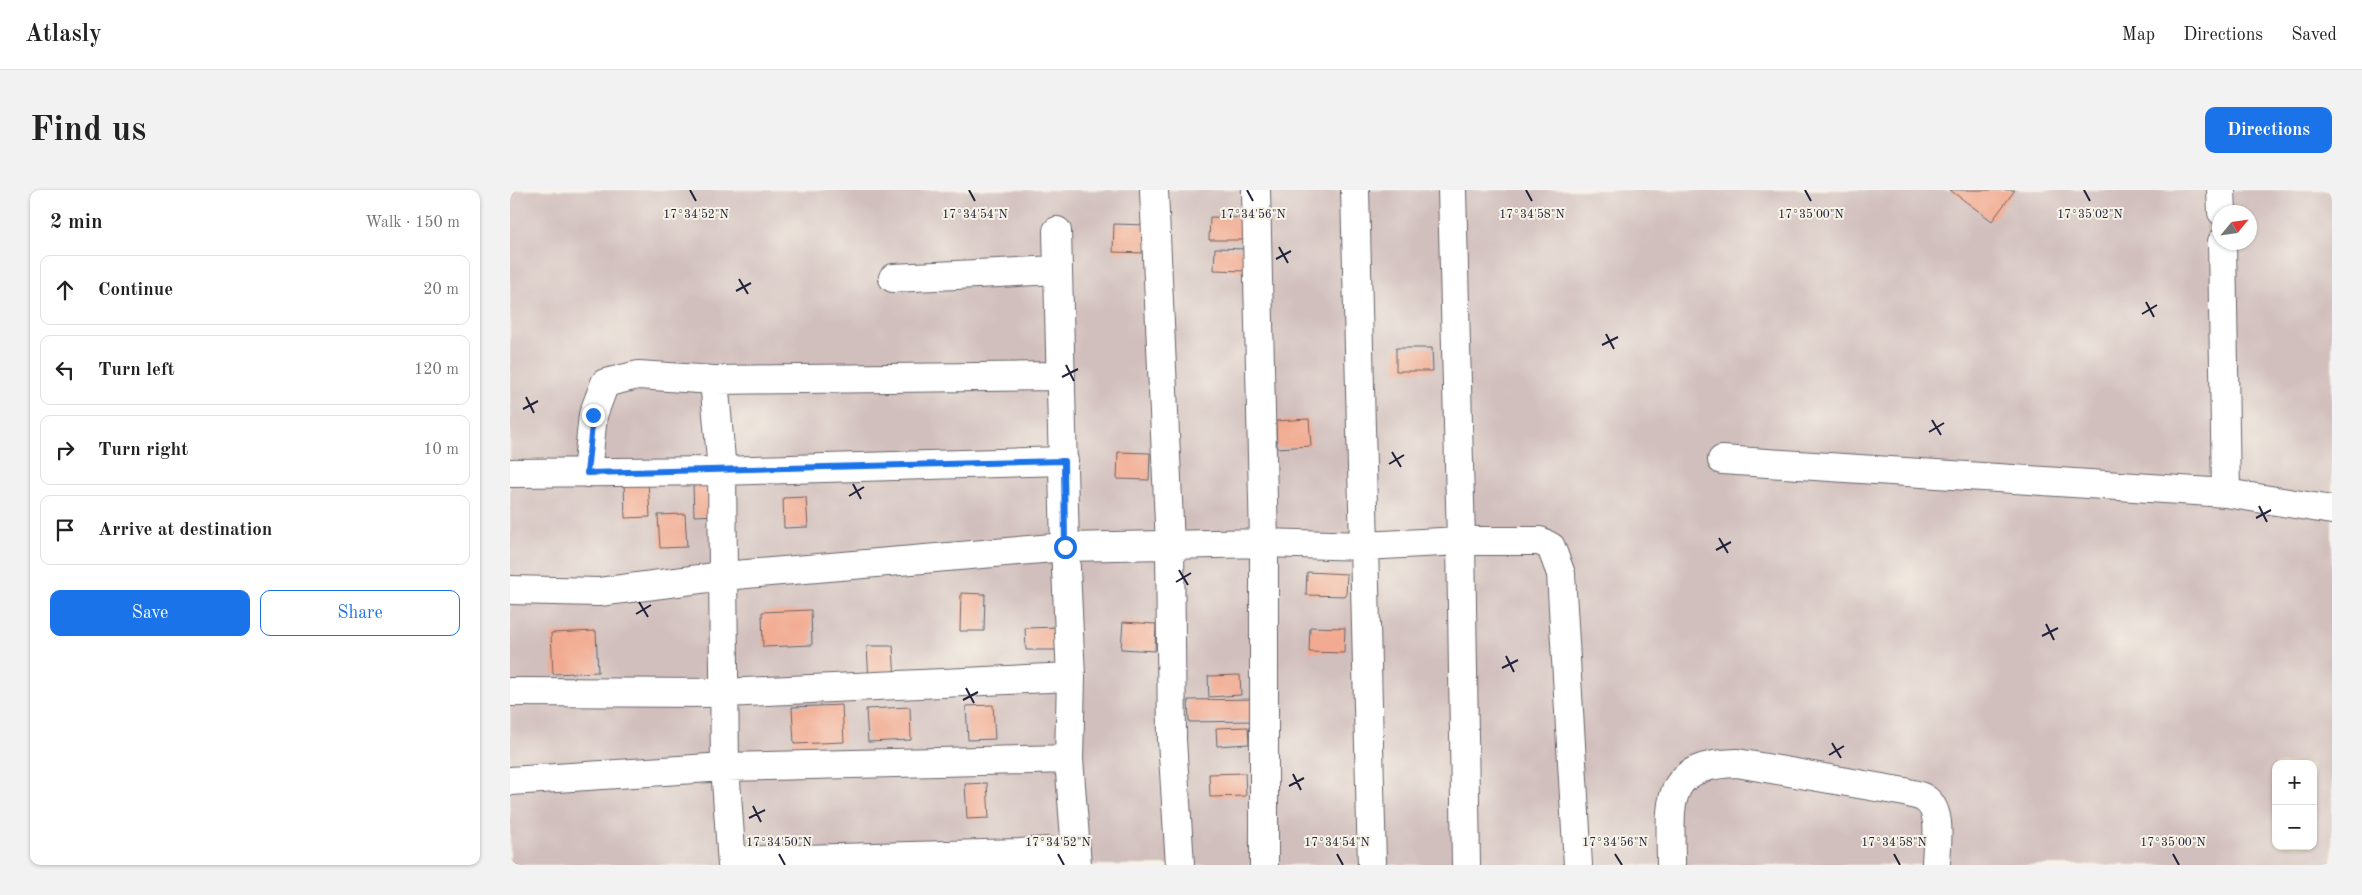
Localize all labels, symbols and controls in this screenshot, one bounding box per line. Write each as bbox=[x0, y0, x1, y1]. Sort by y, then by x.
text: Atlasly bbox=[25, 23, 102, 47]
text: Map bbox=[2122, 26, 2155, 44]
text: Directions bbox=[2183, 26, 2263, 44]
text: Saved bbox=[2291, 26, 2337, 44]
button: Directions bbox=[2205, 107, 2332, 153]
text: Find us bbox=[30, 113, 146, 148]
north arrow bbox=[2212, 205, 2257, 250]
text: 17°34'52"N bbox=[663, 208, 729, 221]
text: 17°34'54"N bbox=[942, 208, 1008, 221]
text: 17°34'56"N bbox=[1220, 208, 1286, 221]
text: 17°34'58"N bbox=[1499, 208, 1565, 221]
text: 17°35'00"N bbox=[1778, 208, 1844, 221]
text: 17°35'02"N bbox=[2057, 208, 2123, 221]
text: 2 min bbox=[50, 212, 103, 233]
text: Walk · 150 m bbox=[365, 215, 460, 231]
icon: ahead bbox=[51, 276, 79, 304]
text: Continue bbox=[98, 281, 173, 300]
text: 20 m bbox=[423, 282, 459, 298]
icon: left bbox=[51, 356, 79, 384]
text: Turn left bbox=[98, 361, 175, 380]
text: 120 m bbox=[414, 362, 459, 378]
route end bbox=[582, 404, 605, 427]
icon: right bbox=[51, 436, 79, 464]
text: Turn right bbox=[98, 441, 188, 460]
text: 10 m bbox=[423, 442, 459, 458]
icon: arrive bbox=[51, 516, 79, 544]
text: Arrive at destination bbox=[98, 521, 272, 540]
route start bbox=[1054, 536, 1077, 559]
button: Save bbox=[50, 590, 250, 636]
button: Share bbox=[260, 590, 460, 636]
map controls bbox=[2272, 760, 2317, 850]
button: + bbox=[2272, 760, 2317, 805]
button: − bbox=[2272, 805, 2317, 850]
text: 17°34'50"N bbox=[746, 836, 812, 849]
text: 17°34'52"N bbox=[1025, 836, 1091, 849]
text: 17°34'54"N bbox=[1304, 836, 1370, 849]
text: 17°34'56"N bbox=[1582, 836, 1648, 849]
text: 17°34'58"N bbox=[1861, 836, 1927, 849]
text: 17°35'00"N bbox=[2140, 836, 2206, 849]

